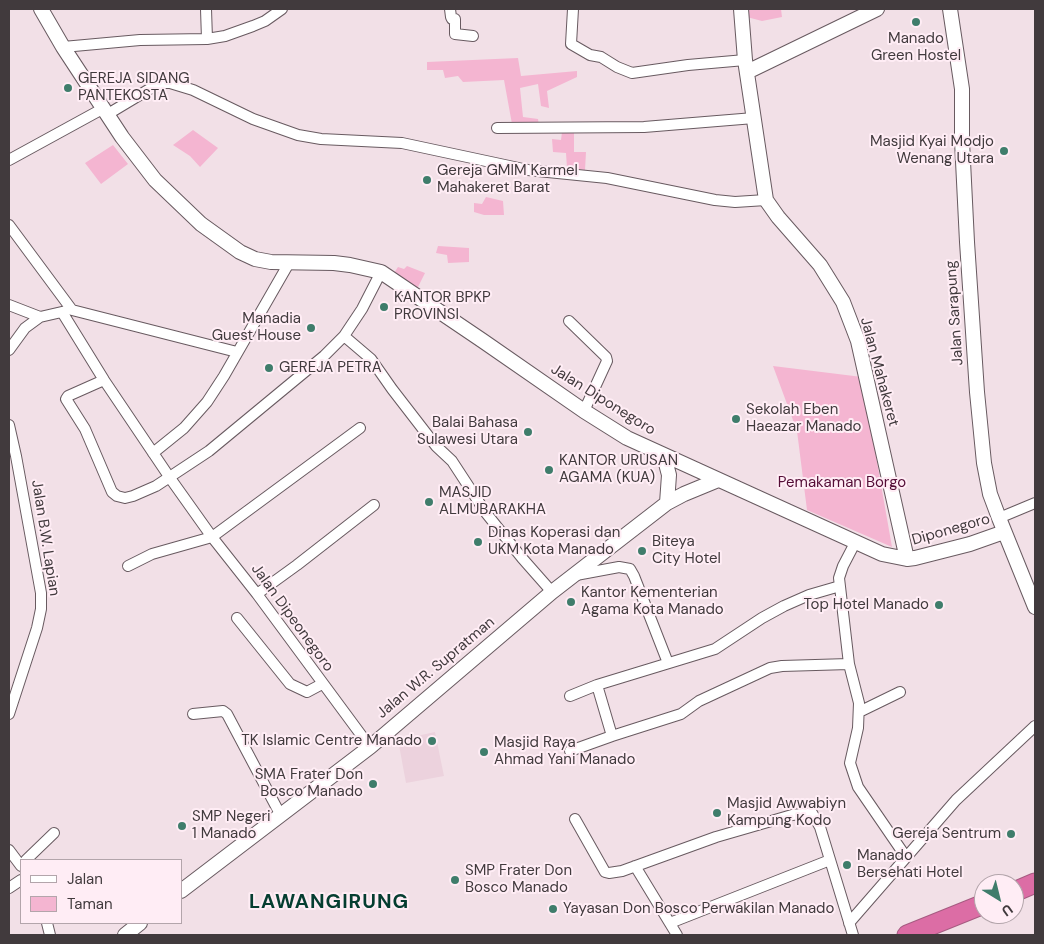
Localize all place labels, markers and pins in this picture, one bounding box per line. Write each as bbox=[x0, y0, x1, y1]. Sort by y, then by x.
marker: Manado Green Hostel bbox=[910, 16, 922, 28]
place label: Manado Green Hostel bbox=[871, 30, 961, 65]
place label: GEREJA SIDANG PANTEKOSTA bbox=[78, 70, 190, 105]
marker: GEREJA SIDANG PANTEKOSTA bbox=[62, 82, 74, 94]
place label: Masjid Kyai Modjo Wenang Utara bbox=[870, 133, 994, 168]
marker: Masjid Kyai Modjo Wenang Utara bbox=[998, 145, 1010, 157]
place label: Gereja GMIM Karmel Mahakeret Barat bbox=[437, 162, 578, 197]
marker: Gereja GMIM Karmel Mahakeret Barat bbox=[421, 174, 433, 186]
place label: KANTOR BPKP PROVINSI bbox=[394, 289, 491, 324]
marker: KANTOR BPKP PROVINSI bbox=[378, 301, 390, 313]
place label: Manadia Guest House bbox=[212, 310, 301, 345]
marker: Manadia Guest House bbox=[305, 322, 317, 334]
place label: GEREJA PETRA bbox=[279, 359, 382, 377]
marker: GEREJA PETRA bbox=[263, 362, 275, 374]
place label: Sekolah Eben Haeazar Manado bbox=[746, 401, 861, 436]
marker: Sekolah Eben Haeazar Manado bbox=[730, 413, 742, 425]
place label: Balai Bahasa Sulawesi Utara bbox=[417, 414, 518, 449]
marker: Balai Bahasa Sulawesi Utara bbox=[522, 426, 534, 438]
place label: KANTOR URUSAN AGAMA (KUA) bbox=[559, 452, 678, 487]
marker: KANTOR URUSAN AGAMA (KUA) bbox=[543, 464, 555, 476]
place label: MASJID ALMUBARAKHA bbox=[439, 484, 546, 519]
marker: MASJID ALMUBARAKHA bbox=[423, 496, 435, 508]
place label: Dinas Koperasi dan UKM Kota Manado bbox=[488, 524, 620, 559]
place label: Biteya City Hotel bbox=[652, 533, 721, 568]
marker: Dinas Koperasi dan UKM Kota Manado bbox=[472, 536, 484, 548]
marker: Biteya City Hotel bbox=[636, 545, 648, 557]
place label: Kantor Kementerian Agama Kota Manado bbox=[581, 584, 724, 619]
marker: Kantor Kementerian Agama Kota Manado bbox=[565, 596, 577, 608]
place label: Top Hotel Manado bbox=[803, 596, 929, 614]
marker: Top Hotel Manado bbox=[933, 599, 945, 611]
place label: TK Islamic Centre Manado bbox=[241, 732, 422, 750]
place label: Masjid Raya Ahmad Yani Manado bbox=[494, 734, 635, 769]
marker: TK Islamic Centre Manado bbox=[426, 735, 438, 747]
marker: Masjid Raya Ahmad Yani Manado bbox=[478, 746, 490, 758]
place label: SMA Frater Don Bosco Manado bbox=[255, 766, 363, 801]
marker: SMA Frater Don Bosco Manado bbox=[367, 778, 379, 790]
place label: Masjid Awwabiyn Kampung Kodo bbox=[727, 795, 846, 830]
marker: Masjid Awwabiyn Kampung Kodo bbox=[711, 807, 723, 819]
place label: SMP Negeri 1 Manado bbox=[192, 808, 271, 843]
marker: SMP Negeri 1 Manado bbox=[176, 820, 188, 832]
place label: Gereja Sentrum bbox=[892, 825, 1001, 843]
marker: Gereja Sentrum bbox=[1005, 828, 1017, 840]
place label: Manado Bersehati Hotel bbox=[857, 847, 963, 882]
marker: Manado Bersehati Hotel bbox=[841, 859, 853, 871]
place label: SMP Frater Don Bosco Manado bbox=[465, 862, 572, 897]
marker: SMP Frater Don Bosco Manado bbox=[449, 874, 461, 886]
place label: Yayasan Don Bosco Perwakilan Manado bbox=[563, 900, 834, 918]
marker: Yayasan Don Bosco Perwakilan Manado bbox=[547, 903, 559, 915]

